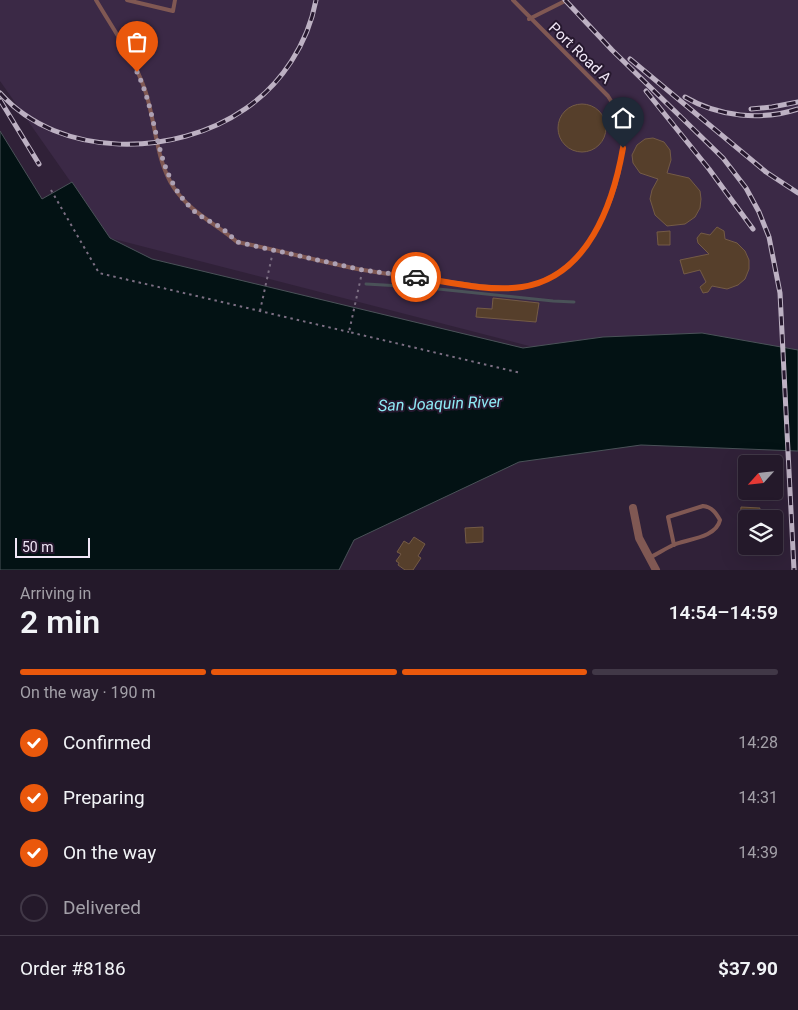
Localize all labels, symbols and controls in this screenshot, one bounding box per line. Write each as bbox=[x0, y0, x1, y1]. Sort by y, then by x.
street label: Port Road A bbox=[545, 19, 615, 87]
pin bbox=[116, 21, 158, 72]
icon: bag bbox=[123, 28, 151, 56]
pin bbox=[602, 97, 644, 148]
icon: home bbox=[609, 104, 637, 132]
courier bbox=[391, 252, 441, 302]
icon: car bbox=[402, 263, 430, 291]
water label: San Joaquin River bbox=[378, 392, 503, 415]
north arrow bbox=[738, 455, 782, 500]
map controls bbox=[738, 455, 783, 555]
button: layers bbox=[738, 510, 783, 555]
scale bar bbox=[15, 535, 90, 558]
text: 50 m bbox=[22, 539, 54, 555]
text: Arriving in bbox=[20, 584, 91, 603]
text: 14:54–14:59 bbox=[669, 601, 778, 624]
text: 2 min bbox=[20, 603, 100, 641]
text: On the way · 190 m bbox=[20, 683, 156, 702]
icon: check bbox=[20, 729, 48, 757]
text: Confirmed bbox=[63, 731, 151, 754]
text: 14:28 bbox=[738, 733, 778, 752]
icon: check bbox=[20, 784, 48, 812]
text: Preparing bbox=[63, 786, 145, 809]
text: 14:31 bbox=[738, 788, 778, 807]
icon: check bbox=[20, 839, 48, 867]
text: On the way bbox=[63, 841, 156, 864]
text: 14:39 bbox=[738, 843, 778, 862]
text: Delivered bbox=[63, 896, 141, 919]
text: Order #8186 bbox=[20, 957, 126, 980]
text: $37.90 bbox=[718, 957, 778, 980]

